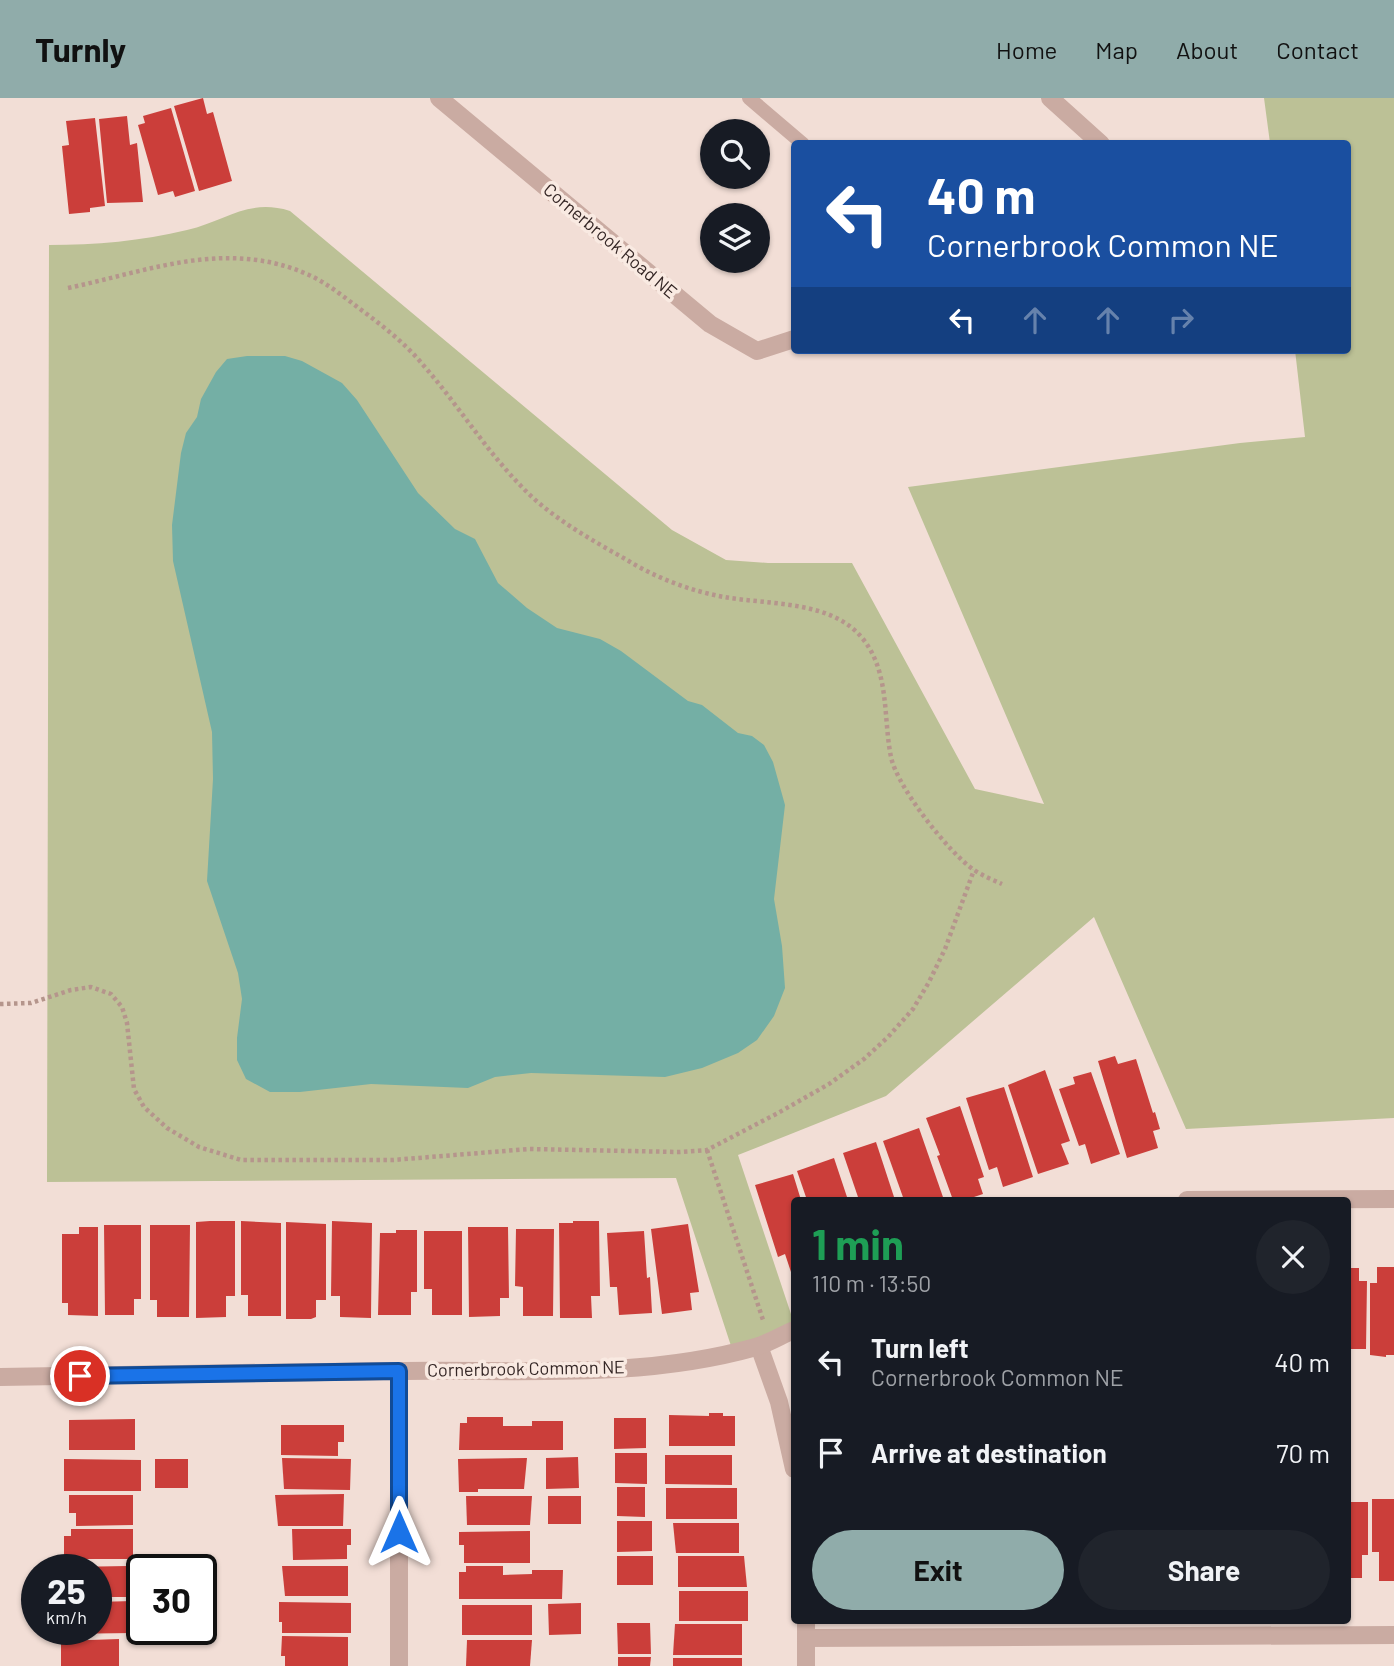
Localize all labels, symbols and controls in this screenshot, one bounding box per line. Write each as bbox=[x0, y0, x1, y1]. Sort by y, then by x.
text: Turnly bbox=[35, 29, 126, 69]
text: Home bbox=[996, 35, 1057, 64]
text: Map bbox=[1095, 35, 1138, 64]
text: About bbox=[1176, 35, 1238, 64]
text: Contact bbox=[1276, 35, 1359, 64]
map controls bbox=[700, 119, 770, 273]
button: search bbox=[700, 119, 770, 189]
text: 40 m bbox=[927, 165, 1035, 224]
icon: left bbox=[812, 168, 903, 259]
street label: Cornerbrook Road NE bbox=[539, 178, 682, 303]
button: layers bbox=[700, 203, 770, 273]
text: Cornerbrook Common NE bbox=[927, 225, 1279, 263]
icon: left bbox=[943, 301, 981, 339]
icon: ahead bbox=[1016, 301, 1054, 339]
icon: ahead bbox=[1089, 301, 1127, 339]
icon: right bbox=[1162, 301, 1200, 339]
text: 1 min bbox=[812, 1218, 904, 1268]
button: close bbox=[1256, 1220, 1330, 1294]
text: 110 m · 13:50 bbox=[812, 1269, 931, 1297]
text: Turn left bbox=[871, 1332, 969, 1363]
icon: left bbox=[812, 1343, 850, 1381]
pin bbox=[50, 1346, 110, 1406]
text: 40 m bbox=[1274, 1346, 1330, 1377]
street label: Cornerbrook Common NE bbox=[427, 1355, 625, 1381]
icon: arrive bbox=[61, 1357, 99, 1395]
text: Cornerbrook Common NE bbox=[871, 1363, 1124, 1391]
icon: arrive bbox=[812, 1434, 850, 1472]
text: Arrive at destination bbox=[871, 1437, 1107, 1468]
text: 70 m bbox=[1276, 1437, 1330, 1468]
position arrow bbox=[362, 1495, 436, 1569]
button: Exit bbox=[812, 1530, 1064, 1610]
button: Share bbox=[1078, 1530, 1330, 1610]
speed limit sign: 30 bbox=[126, 1554, 217, 1645]
text: 25 bbox=[47, 1569, 86, 1611]
text: km/h bbox=[46, 1606, 87, 1628]

